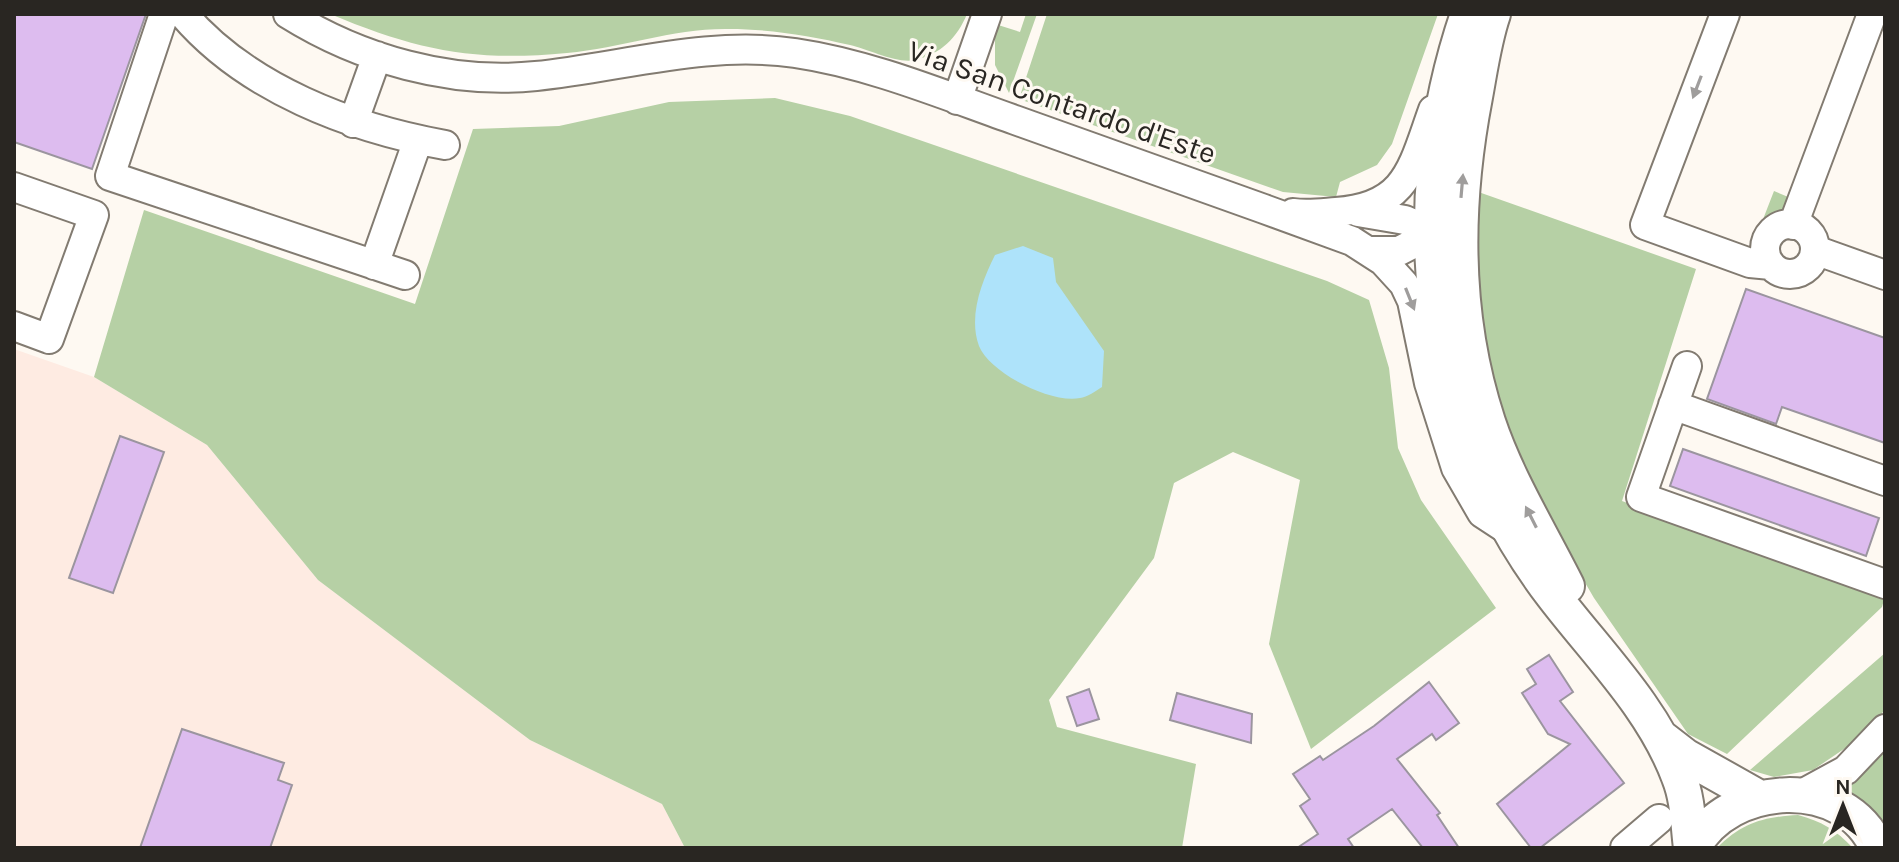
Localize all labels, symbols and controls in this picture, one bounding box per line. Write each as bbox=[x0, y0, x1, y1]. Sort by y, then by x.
street label: Via San Contardo d'Este bbox=[903, 32, 1221, 172]
one-way arrow bbox=[1690, 75, 1703, 99]
one-way arrow bbox=[1456, 173, 1469, 198]
one-way arrow bbox=[1404, 287, 1417, 311]
one-way arrow bbox=[1525, 506, 1538, 529]
north arrow bbox=[1803, 766, 1883, 846]
text: N bbox=[1835, 774, 1851, 800]

